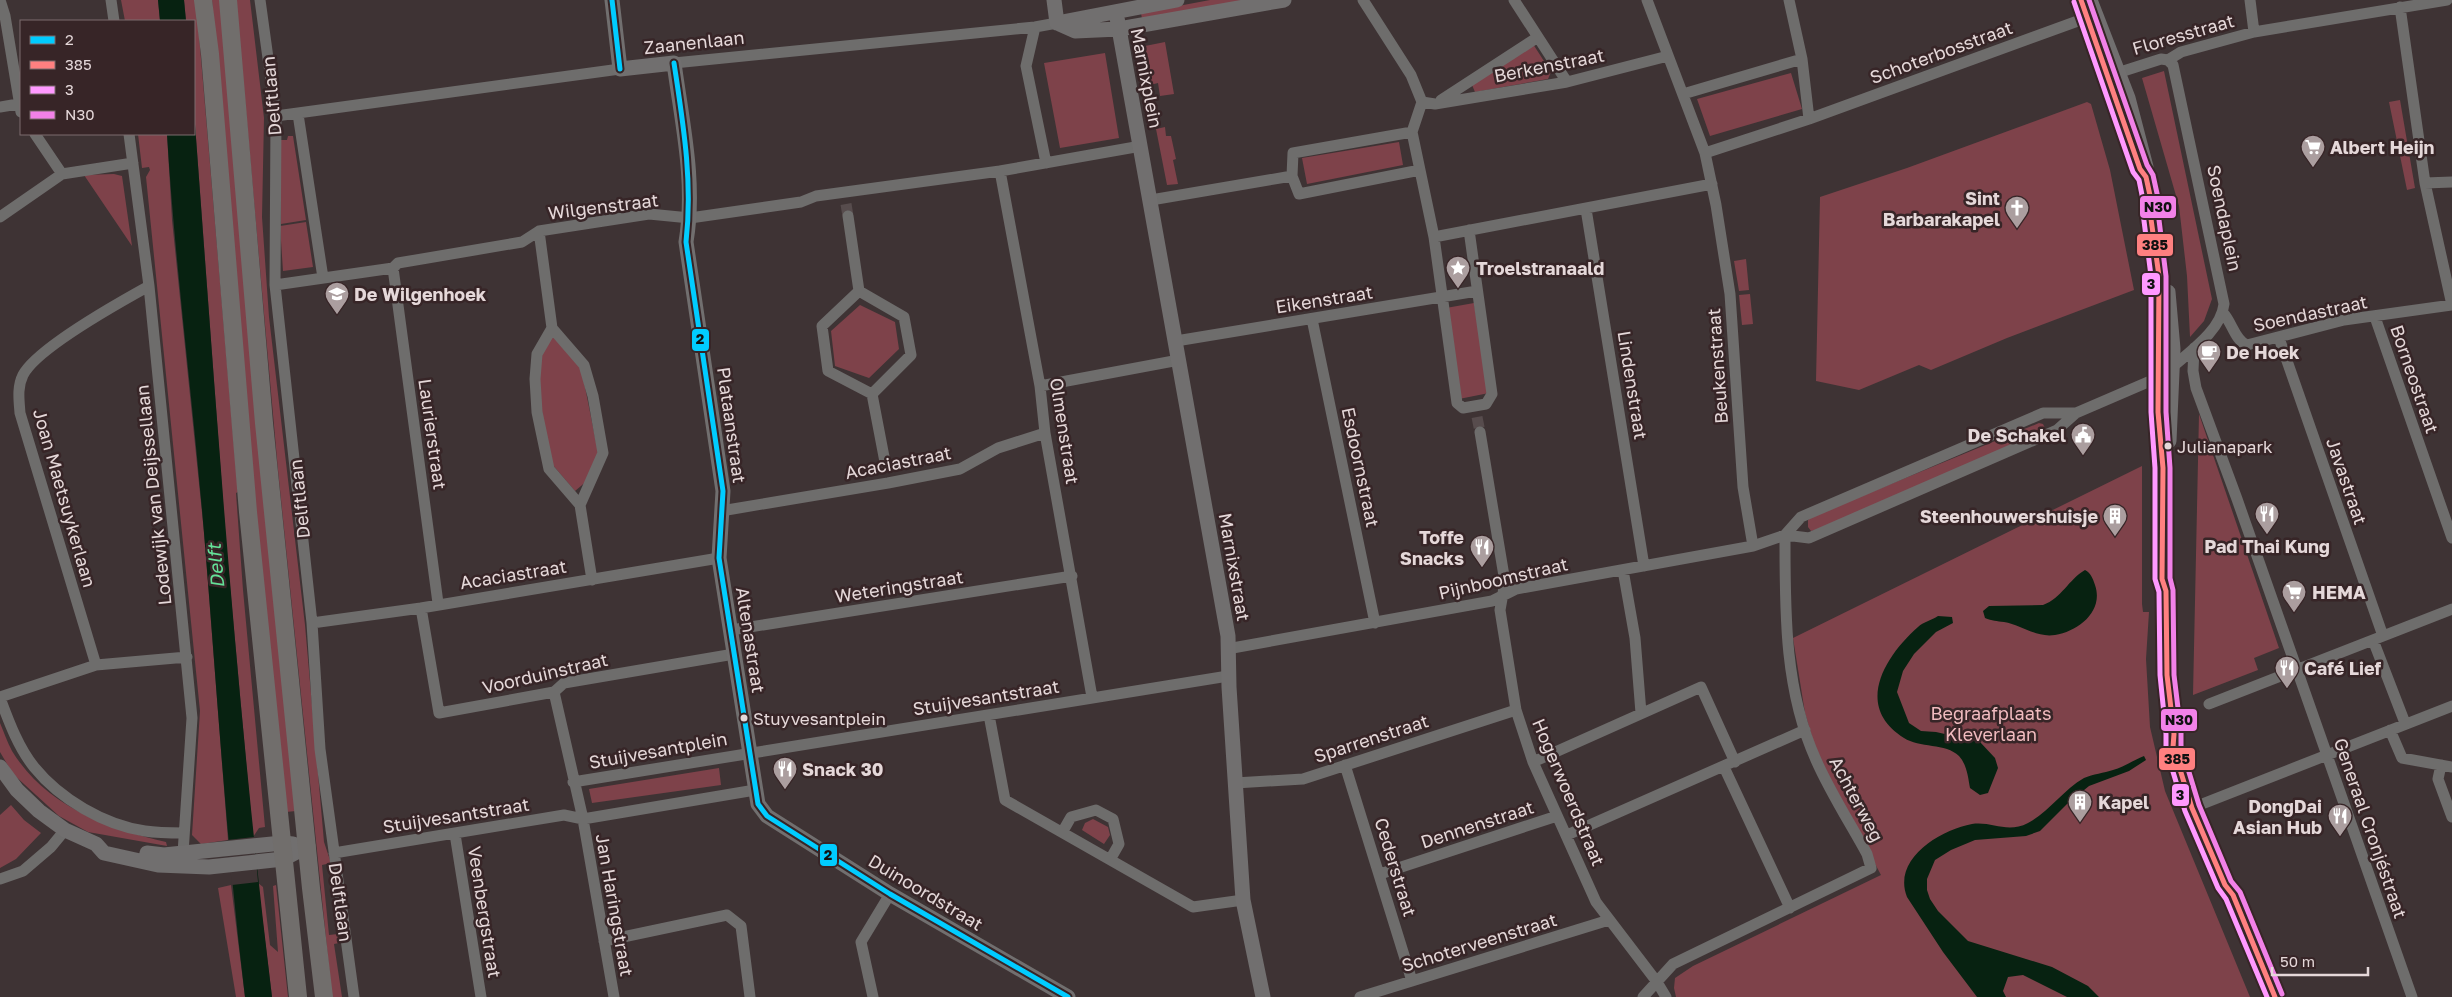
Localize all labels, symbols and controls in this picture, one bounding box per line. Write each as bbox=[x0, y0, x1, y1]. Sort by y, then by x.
street label: Floresstraat bbox=[2130, 9, 2236, 59]
street label: Schoterbosstraat bbox=[1867, 16, 2015, 88]
legend bbox=[20, 20, 195, 135]
street label: Zaanenlaan bbox=[643, 26, 745, 58]
street label: Marnixplein bbox=[1127, 26, 1167, 130]
text: 2 bbox=[65, 30, 74, 48]
street label: Berkenstraat bbox=[1492, 44, 1606, 86]
text: 385 bbox=[65, 55, 92, 73]
street label: Delftlaan bbox=[257, 55, 285, 137]
text: 3 bbox=[65, 80, 74, 98]
text: N30 bbox=[65, 105, 94, 123]
supermarket icon: Albert Heijn bbox=[2300, 134, 2326, 168]
place label: Albert Heijn bbox=[2330, 136, 2435, 158]
street label: Soendaplein bbox=[2203, 163, 2247, 273]
place label: Sint Barbarakapel bbox=[1883, 187, 2000, 230]
street label: Wilgenstraat bbox=[546, 188, 660, 224]
church icon: Sint Barbarakapel bbox=[2004, 195, 2030, 229]
line badge: N30 bbox=[2139, 195, 2177, 219]
text: N30 bbox=[2144, 198, 2172, 215]
line badge: 385 bbox=[2136, 233, 2174, 257]
text: 385 bbox=[2142, 236, 2168, 253]
place icon: Troelstranaald bbox=[1445, 255, 1471, 289]
place label: Troelstranaald bbox=[1476, 257, 1604, 279]
line badge: 3 bbox=[2141, 272, 2161, 296]
text: 3 bbox=[2147, 275, 2155, 292]
street label: Eikenstraat bbox=[1274, 280, 1374, 318]
school or university icon: De Wilgenhoek bbox=[324, 281, 350, 315]
place label: De Wilgenhoek bbox=[354, 283, 487, 305]
street label: Soendastraat bbox=[2251, 290, 2369, 336]
street label: Beukenstraat bbox=[1702, 308, 1732, 424]
street label: Borneostraat bbox=[2386, 322, 2444, 436]
line badge: 2 bbox=[691, 328, 710, 352]
street label: Lindenstraat bbox=[1614, 329, 1652, 441]
text: 2 bbox=[696, 330, 705, 347]
cafe icon: De Hoek bbox=[2196, 339, 2222, 373]
place label: De Hoek bbox=[2226, 341, 2300, 363]
street label: Plataanstraat bbox=[713, 365, 751, 485]
street label: Olmenstraat bbox=[1046, 376, 1084, 486]
street label: Laurierstraat bbox=[414, 377, 452, 491]
street label: Lodewijk van Deijssellaan bbox=[130, 384, 176, 606]
street label: Esdoornstraat bbox=[1338, 405, 1384, 529]
street label: Joan Maetsuykerlaan bbox=[29, 406, 101, 590]
public building icon: De Schakel bbox=[2070, 422, 2096, 456]
place label: De Schakel bbox=[1968, 424, 2066, 446]
street label: Javastraat bbox=[2322, 435, 2372, 527]
place label: Julianapark bbox=[2177, 436, 2273, 457]
street label: Acaciastraat bbox=[843, 441, 953, 483]
marker: Julianapark bbox=[2163, 441, 2173, 451]
street label: Delftlaan bbox=[284, 458, 314, 540]
restaurant icon: Pad Thai Kung bbox=[2254, 501, 2280, 535]
building icon: Steenhouwershuisje bbox=[2102, 503, 2128, 537]
place label: Steenhouwershuisje bbox=[1920, 505, 2098, 527]
street label: Marnixstraat bbox=[1215, 511, 1255, 623]
place label: Toffe Snacks bbox=[1400, 526, 1464, 569]
restaurant icon: Toffe Snacks bbox=[1469, 534, 1495, 568]
place label: Pad Thai Kung bbox=[2204, 535, 2330, 557]
water label: Delft bbox=[201, 540, 228, 589]
street label: Pijnboomstraat bbox=[1436, 552, 1570, 604]
street label: Acaciastraat bbox=[458, 555, 568, 593]
street label: Weteringstraat bbox=[833, 565, 965, 607]
supermarket icon: HEMA bbox=[2281, 579, 2307, 613]
place label: HEMA bbox=[2312, 581, 2366, 603]
street label: Altenastraat bbox=[732, 585, 770, 695]
street label: Voorduinstraat bbox=[480, 648, 610, 698]
restaurant icon: Café Lief bbox=[2274, 655, 2300, 689]
place label: Café Lief bbox=[2304, 657, 2382, 679]
street label: Stuijvesantstraat bbox=[911, 675, 1061, 719]
park label: Begraafplaats Kleverlaan bbox=[1930, 702, 2052, 745]
place label: Stuyvesantplein bbox=[753, 708, 886, 729]
line badge: N30 bbox=[2160, 708, 2198, 732]
street label: Sparrenstraat bbox=[1311, 709, 1431, 767]
text: N30 bbox=[2165, 711, 2193, 728]
marker: Stuyvesantplein bbox=[739, 713, 749, 723]
street label: Hogerwoerdstraat bbox=[1528, 715, 1610, 869]
street label: Stuijvesantplein bbox=[587, 727, 729, 773]
street label: Generaal Cronjéstraat bbox=[2330, 735, 2412, 921]
line badge: 385 bbox=[2158, 747, 2196, 771]
text: 385 bbox=[2164, 750, 2190, 767]
street label: Achterweg bbox=[1825, 753, 1889, 845]
restaurant icon: Snack 30 bbox=[772, 756, 798, 790]
place label: Snack 30 bbox=[802, 758, 883, 780]
line badge: 3 bbox=[2171, 783, 2190, 807]
text: 3 bbox=[2176, 786, 2184, 803]
building icon: Kapel bbox=[2067, 789, 2093, 823]
place label: Kapel bbox=[2098, 791, 2149, 813]
street label: Stuijvesantstraat bbox=[381, 793, 531, 837]
street label: Dennenstraat bbox=[1418, 795, 1536, 853]
place label: DongDai Asian Hub bbox=[2233, 795, 2322, 838]
restaurant icon: DongDai Asian Hub bbox=[2327, 803, 2353, 837]
street label: Cederstraat bbox=[1371, 815, 1421, 919]
street label: Jan Haringstraat bbox=[592, 832, 638, 978]
line badge: 2 bbox=[819, 843, 838, 867]
street label: Veenbergstraat bbox=[464, 844, 506, 980]
text: 2 bbox=[824, 846, 833, 863]
street label: Duinoordstraat bbox=[865, 849, 987, 935]
street label: Delftlaan bbox=[325, 861, 357, 943]
street label: Schoterveenstraat bbox=[1399, 908, 1559, 976]
scale bar bbox=[2272, 944, 2368, 976]
text: 50 m bbox=[2280, 952, 2315, 970]

